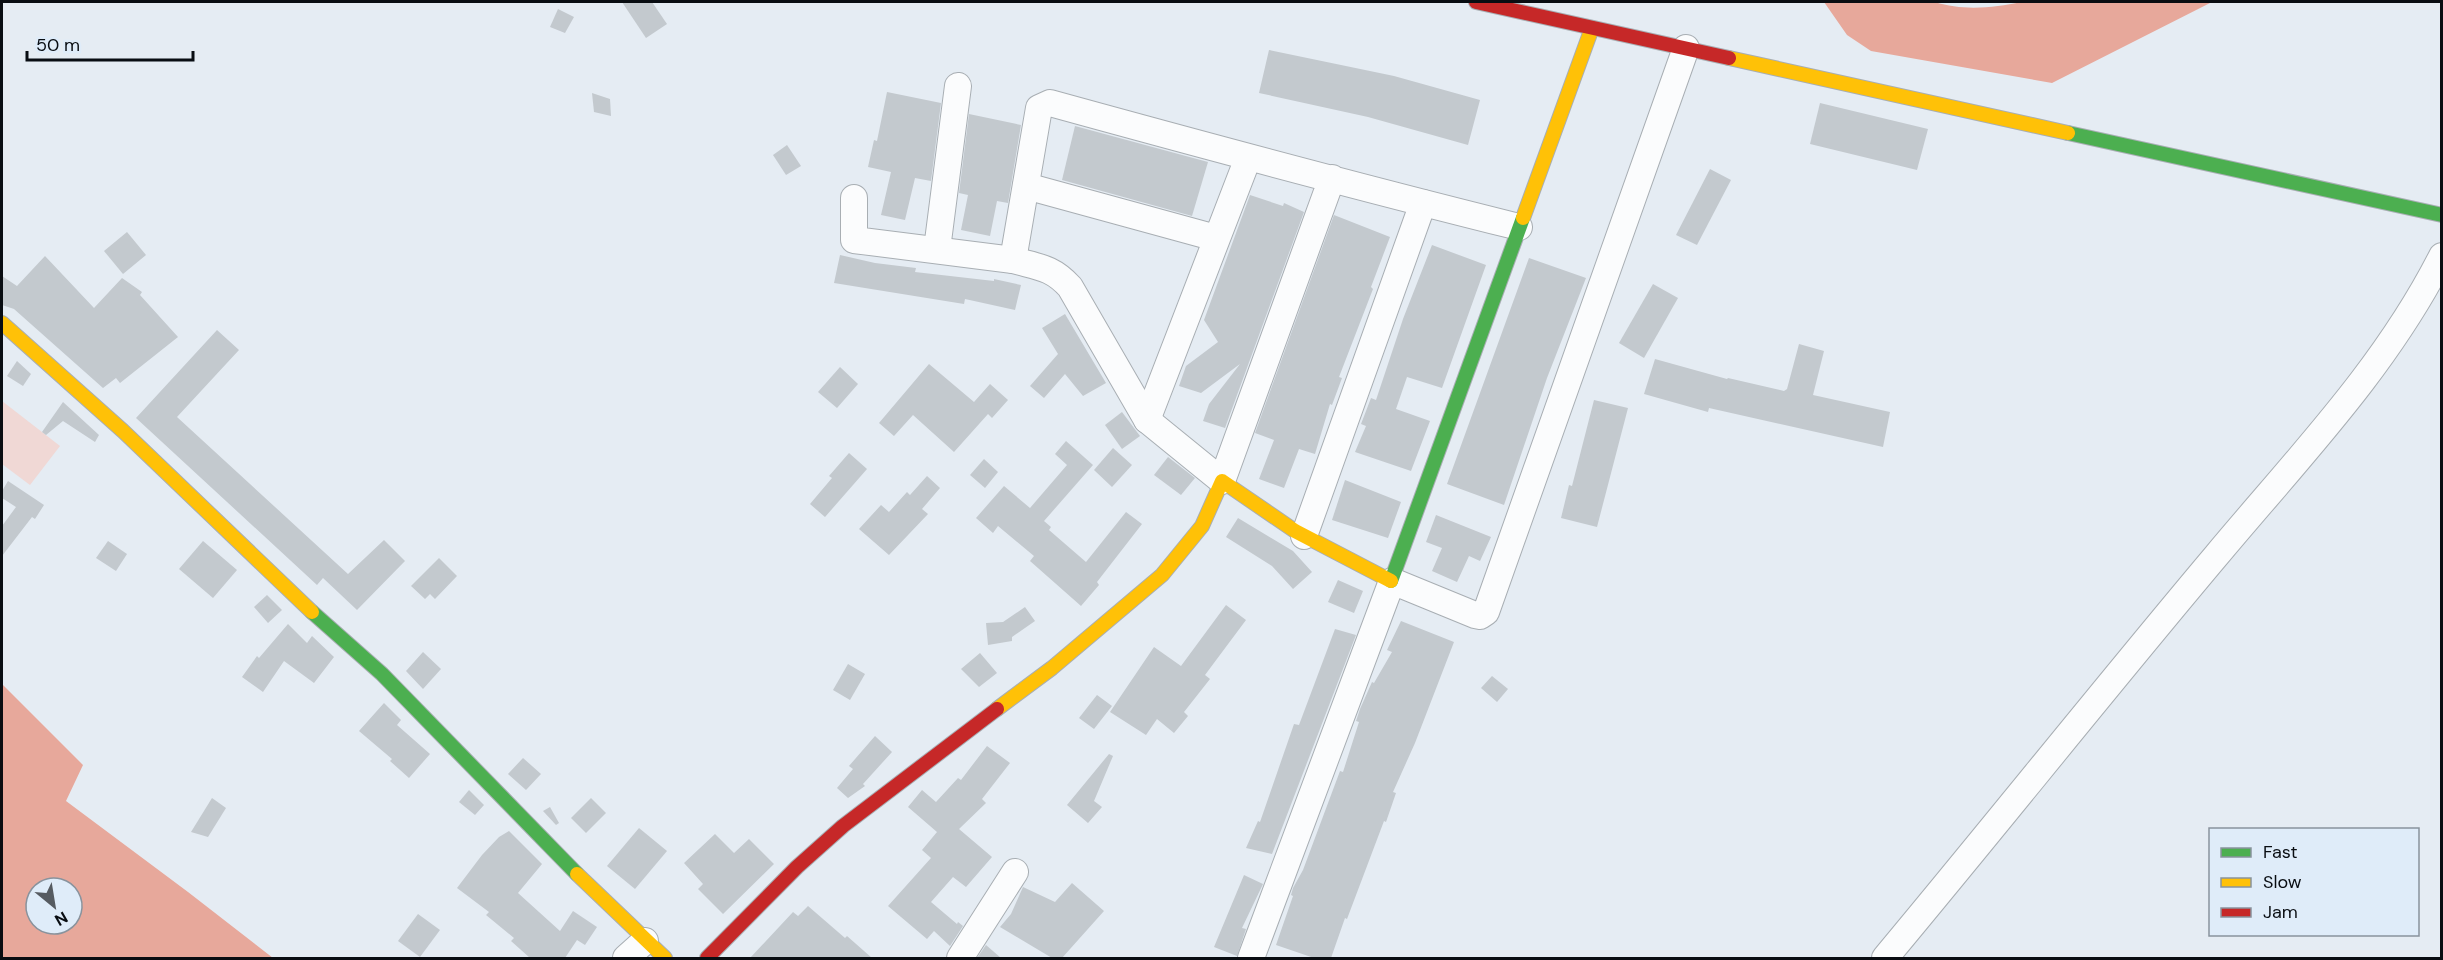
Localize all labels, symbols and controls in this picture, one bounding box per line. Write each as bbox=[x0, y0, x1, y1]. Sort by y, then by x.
scale bar bbox=[27, 24, 194, 62]
text: 50 m bbox=[36, 33, 80, 57]
legend bbox=[2209, 828, 2419, 936]
text: Fast bbox=[2263, 840, 2298, 864]
text: Slow bbox=[2263, 870, 2302, 894]
north arrow bbox=[24, 876, 84, 936]
text: Jam bbox=[2263, 900, 2298, 924]
text: N bbox=[51, 907, 72, 931]

